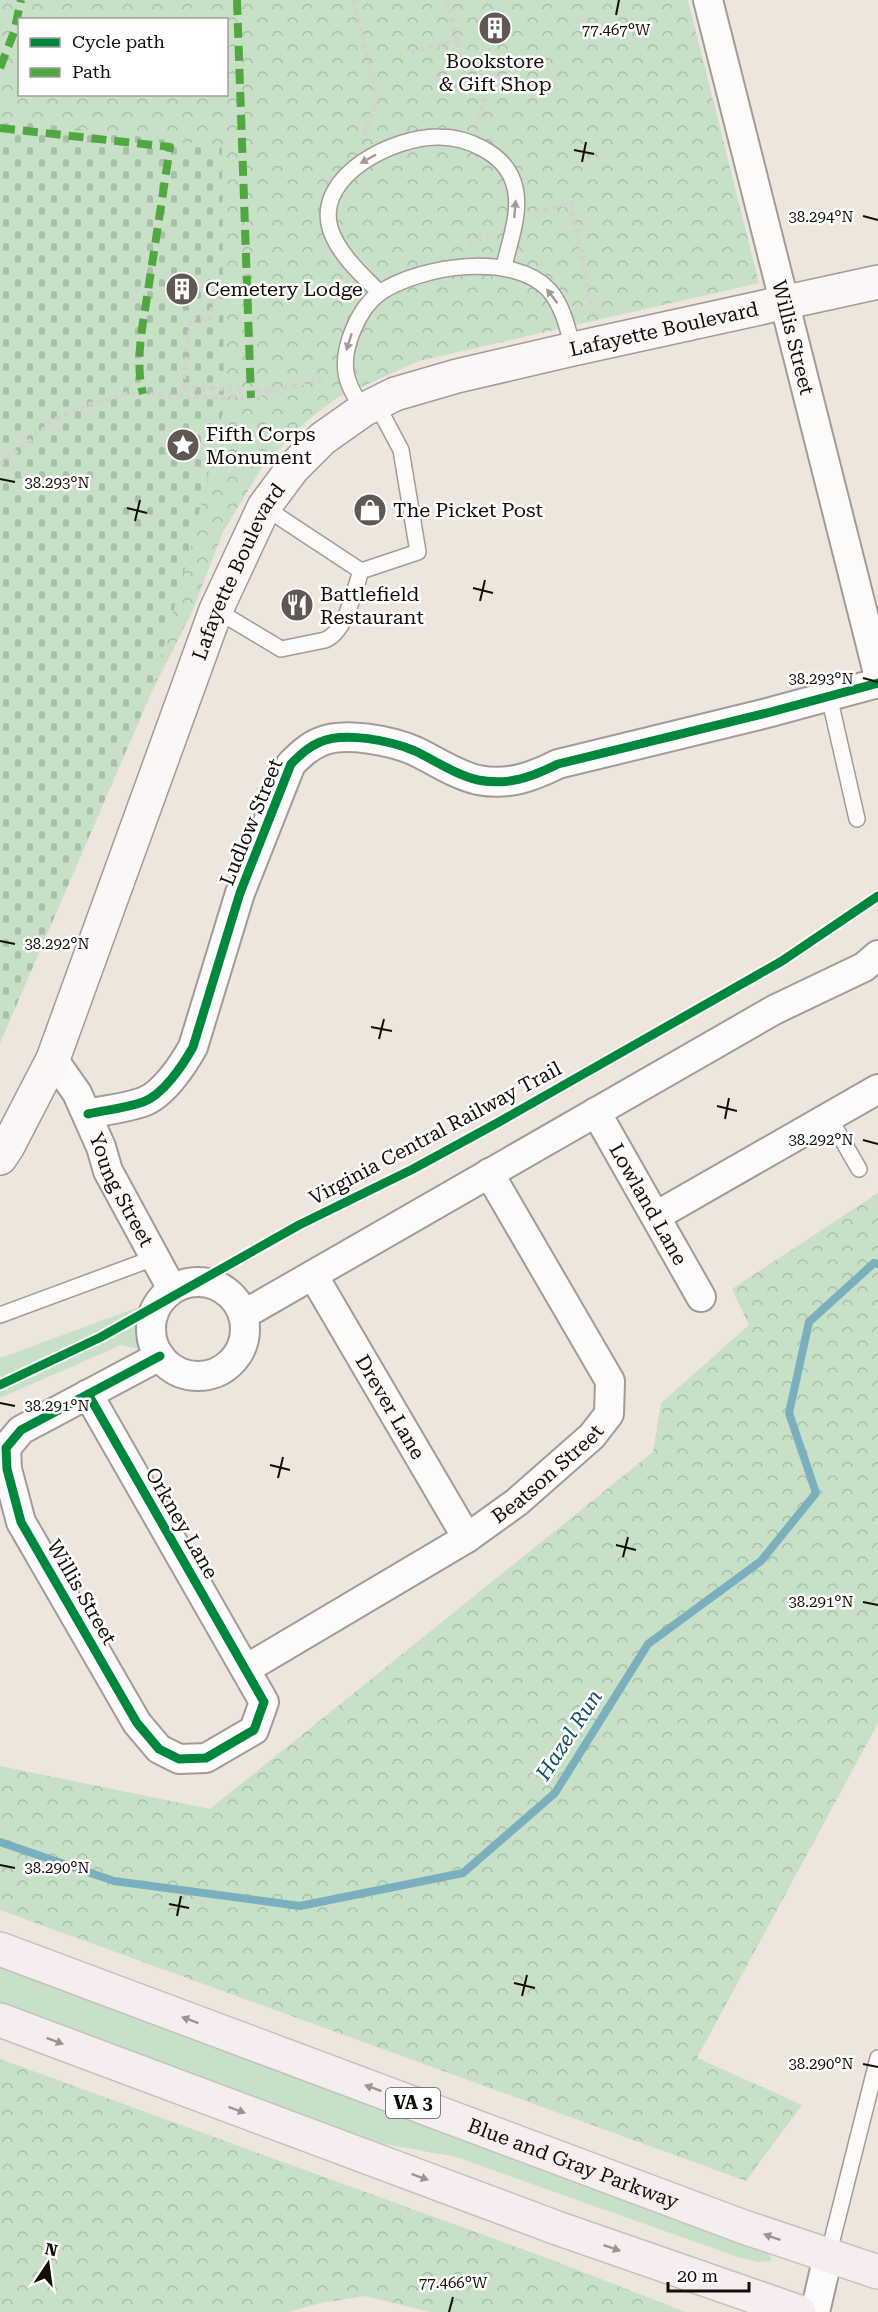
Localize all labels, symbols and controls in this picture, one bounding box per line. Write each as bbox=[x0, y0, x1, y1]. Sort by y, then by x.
building icon: Bookstore & Gift Shop bbox=[477, 10, 513, 46]
legend bbox=[18, 18, 228, 96]
text: 77.467°W bbox=[582, 21, 651, 39]
text: Cycle path bbox=[72, 31, 165, 52]
place label: Bookstore & Gift Shop bbox=[438, 49, 552, 96]
text: Path bbox=[72, 61, 111, 82]
one-way arrow bbox=[359, 154, 376, 164]
one-way arrow bbox=[510, 200, 520, 219]
text: 38.294°N bbox=[788, 208, 854, 226]
building icon: Cemetery Lodge bbox=[164, 271, 200, 307]
place label: Cemetery Lodge bbox=[205, 277, 363, 301]
street label: Willis Street bbox=[767, 278, 819, 398]
one-way arrow bbox=[546, 288, 558, 304]
street label: Lafayette Boulevard bbox=[567, 297, 761, 361]
one-way arrow bbox=[344, 333, 353, 351]
place label: Fifth Corps Monument bbox=[206, 422, 316, 469]
place icon: Fifth Corps Monument bbox=[165, 427, 201, 463]
text: 38.293°N bbox=[24, 474, 90, 492]
street label: Lafayette Boulevard bbox=[187, 478, 290, 663]
shop icon: The Picket Post bbox=[352, 492, 388, 528]
place label: The Picket Post bbox=[393, 498, 544, 522]
place label: Battlefield Restaurant bbox=[320, 582, 424, 629]
restaurant icon: Battlefield Restaurant bbox=[279, 587, 315, 623]
text: 38.293°N bbox=[788, 670, 854, 688]
street label: Ludlow Street bbox=[215, 755, 288, 889]
text: 38.292°N bbox=[24, 935, 90, 953]
street label: Virginia Central Railway Trail bbox=[305, 1056, 565, 1210]
street label: Young Street bbox=[84, 1129, 159, 1251]
text: 38.292°N bbox=[788, 1131, 854, 1149]
street label: Lowland Lane bbox=[604, 1139, 692, 1269]
street label: Drever Lane bbox=[350, 1350, 430, 1464]
text: 38.291°N bbox=[24, 1397, 90, 1415]
street label: Beatson Street bbox=[487, 1419, 609, 1528]
street label: Orkney Lane bbox=[140, 1463, 224, 1583]
street label: Willis Street bbox=[42, 1535, 122, 1649]
text: 38.291°N bbox=[788, 1593, 854, 1611]
water label: Hazel Run bbox=[530, 1685, 607, 1785]
text: 38.290°N bbox=[24, 1859, 90, 1877]
one-way arrow bbox=[181, 2015, 199, 2025]
one-way arrow bbox=[46, 2036, 64, 2046]
text: 38.290°N bbox=[788, 2055, 854, 2073]
one-way arrow bbox=[364, 2083, 382, 2093]
road number: VA 3 bbox=[386, 2088, 440, 2118]
one-way arrow bbox=[228, 2105, 246, 2115]
street label: Blue and Gray Parkway bbox=[465, 2113, 682, 2214]
one-way arrow bbox=[411, 2173, 429, 2183]
one-way arrow bbox=[763, 2231, 781, 2241]
north arrow bbox=[18, 2234, 78, 2294]
text: N bbox=[43, 2239, 59, 2261]
one-way arrow bbox=[603, 2243, 621, 2253]
scale bar bbox=[668, 2255, 749, 2293]
text: 20 m bbox=[677, 2265, 718, 2286]
text: 77.466°W bbox=[419, 2274, 488, 2292]

